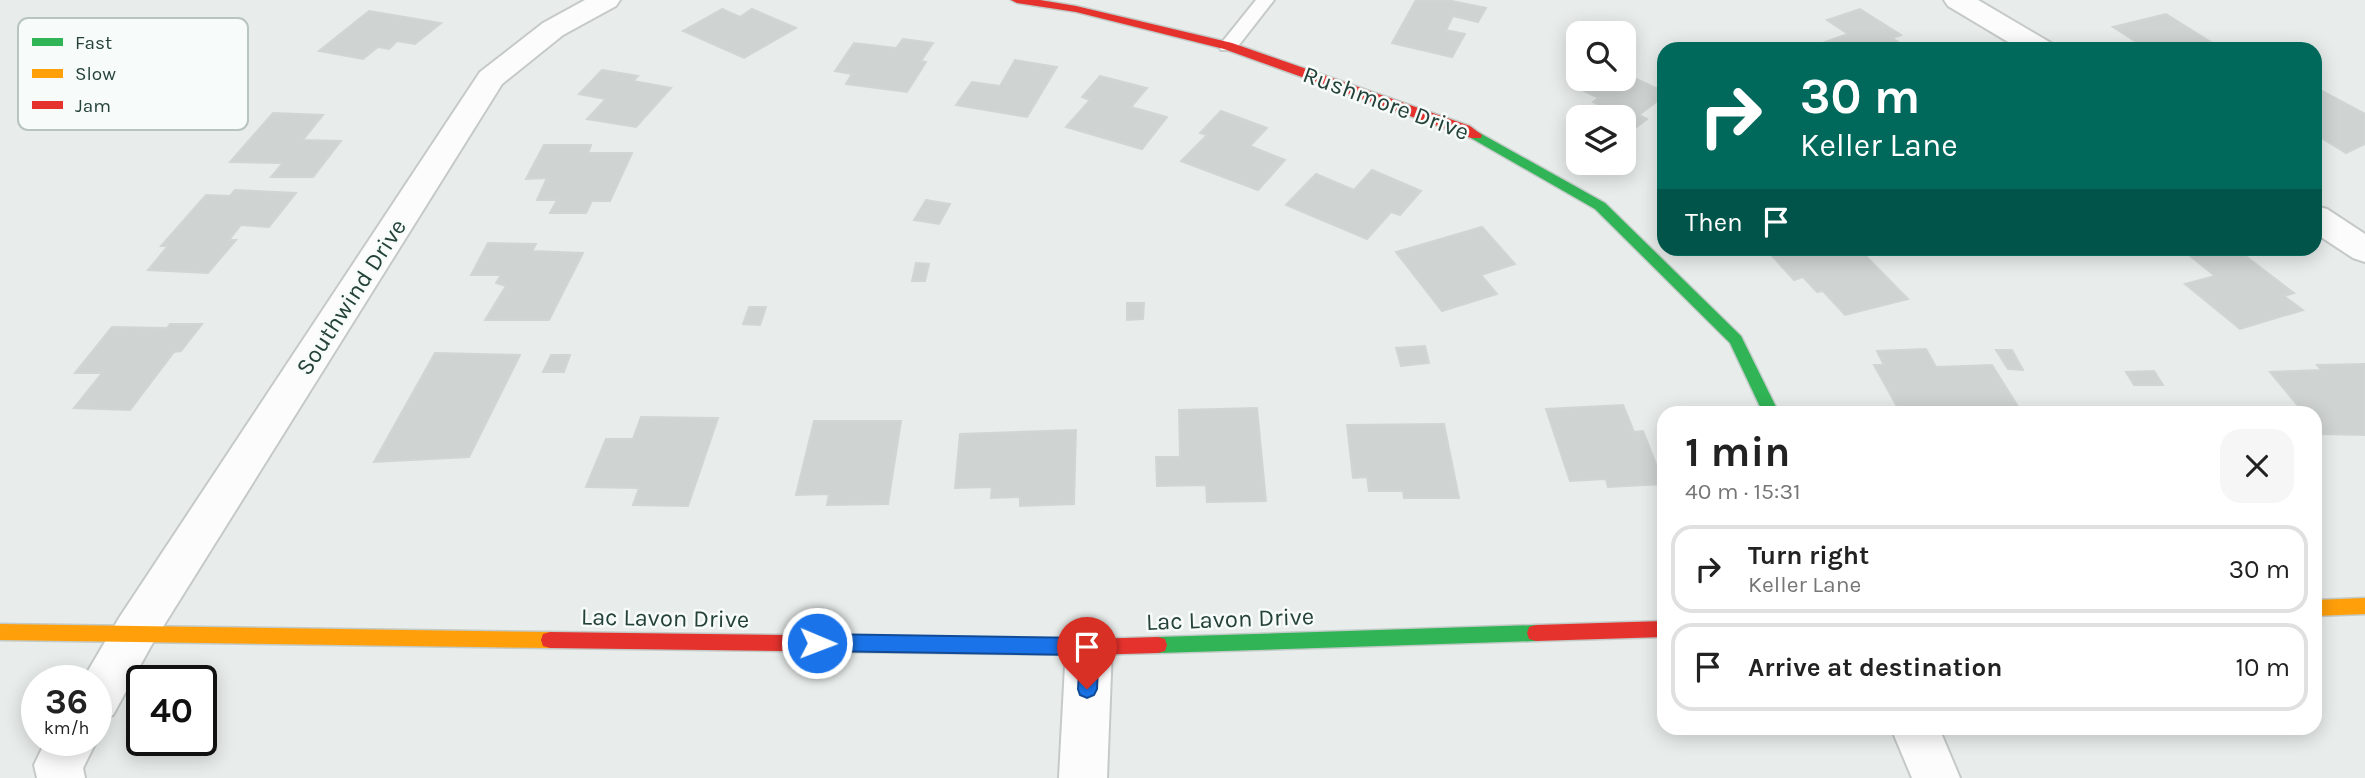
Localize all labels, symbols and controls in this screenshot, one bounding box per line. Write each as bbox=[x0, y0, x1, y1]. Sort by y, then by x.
legend bbox=[18, 18, 248, 130]
map controls bbox=[1566, 21, 1636, 175]
button: search bbox=[1566, 21, 1636, 91]
text: Fast bbox=[75, 32, 112, 54]
street label: Rushmore Drive bbox=[1299, 60, 1473, 146]
text: Slow bbox=[75, 63, 116, 85]
text: 30 m bbox=[1800, 68, 1920, 125]
icon: right bbox=[1685, 70, 1776, 161]
text: Jam bbox=[75, 95, 111, 117]
button: layers bbox=[1566, 105, 1636, 175]
text: Keller Lane bbox=[1800, 127, 1958, 164]
icon: arrive bbox=[1757, 203, 1795, 241]
text: Then bbox=[1685, 207, 1743, 238]
street label: Southwind Drive bbox=[290, 214, 412, 380]
text: 1 min bbox=[1685, 427, 1790, 477]
button: close bbox=[2220, 429, 2294, 503]
text: 40 m · 15:31 bbox=[1685, 478, 1801, 505]
text: Turn right bbox=[1748, 540, 1869, 571]
icon: right bbox=[1689, 550, 1727, 588]
text: 30 m bbox=[2229, 554, 2290, 585]
text: Keller Lane bbox=[1748, 571, 1861, 598]
street label: Lac Lavon Drive bbox=[1145, 602, 1315, 636]
street label: Lac Lavon Drive bbox=[581, 603, 749, 633]
position arrow bbox=[780, 606, 854, 680]
pin bbox=[1057, 617, 1117, 689]
icon: arrive bbox=[1068, 628, 1106, 666]
icon: arrive bbox=[1689, 648, 1727, 686]
text: Arrive at destination bbox=[1748, 652, 2002, 683]
text: 10 m bbox=[2235, 652, 2290, 683]
speed limit sign: 40 bbox=[126, 665, 217, 756]
text: 36 bbox=[45, 681, 88, 722]
text: km/h bbox=[44, 717, 89, 739]

